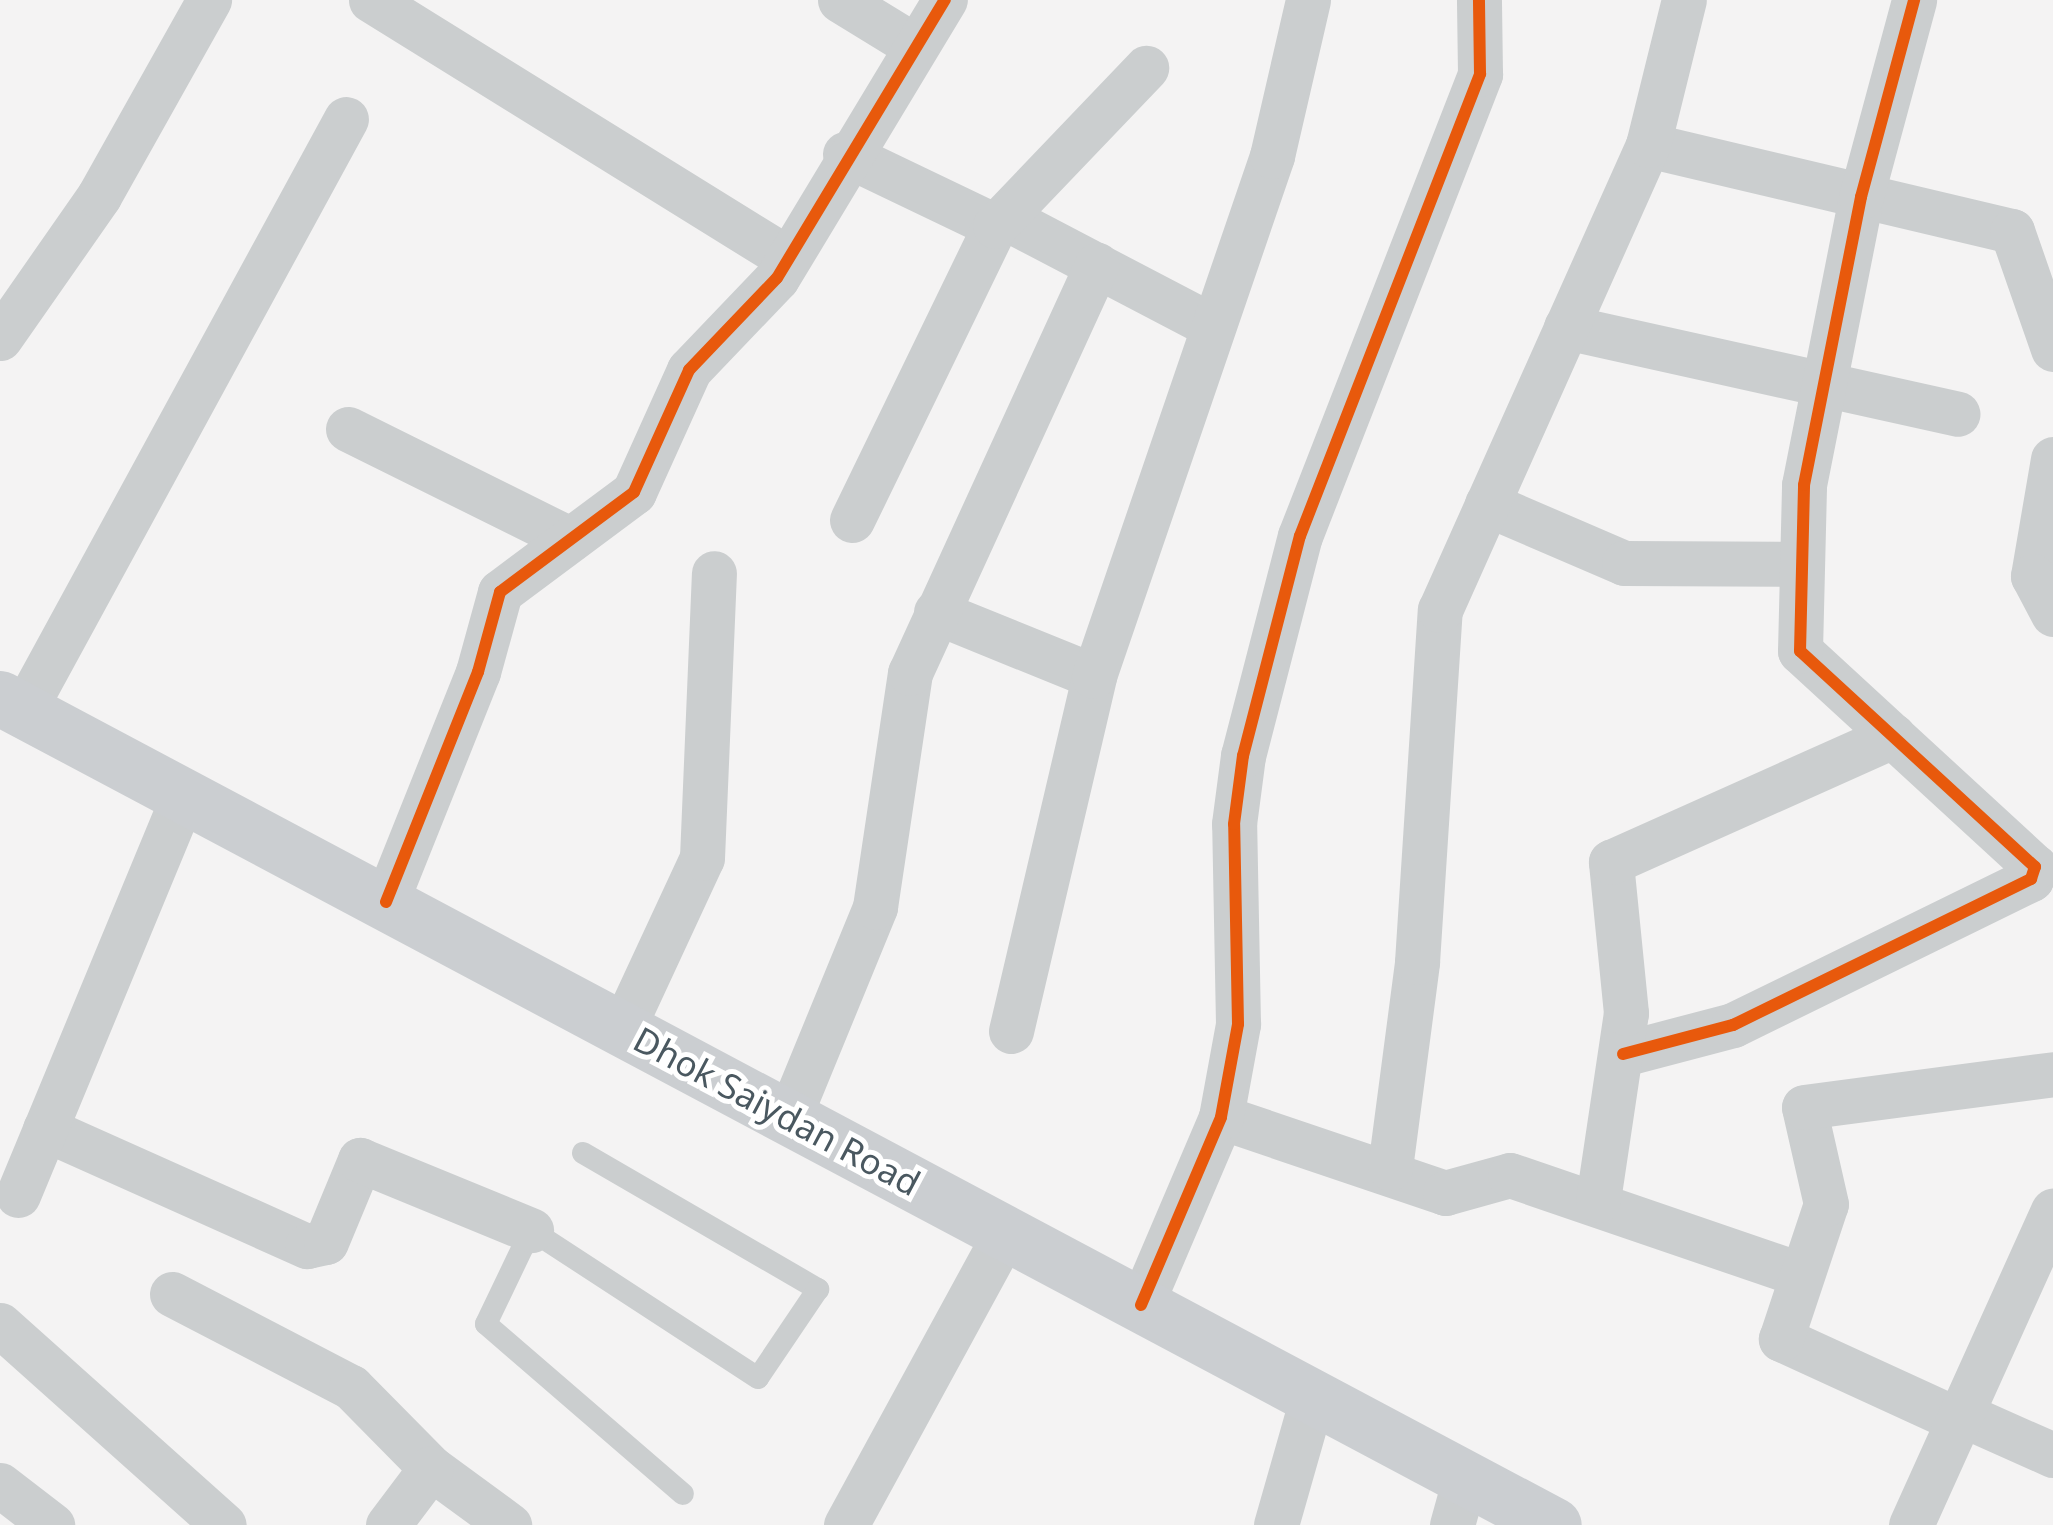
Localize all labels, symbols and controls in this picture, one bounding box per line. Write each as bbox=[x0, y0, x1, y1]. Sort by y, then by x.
street label: Dhok Saiydan Road bbox=[627, 1018, 927, 1204]

